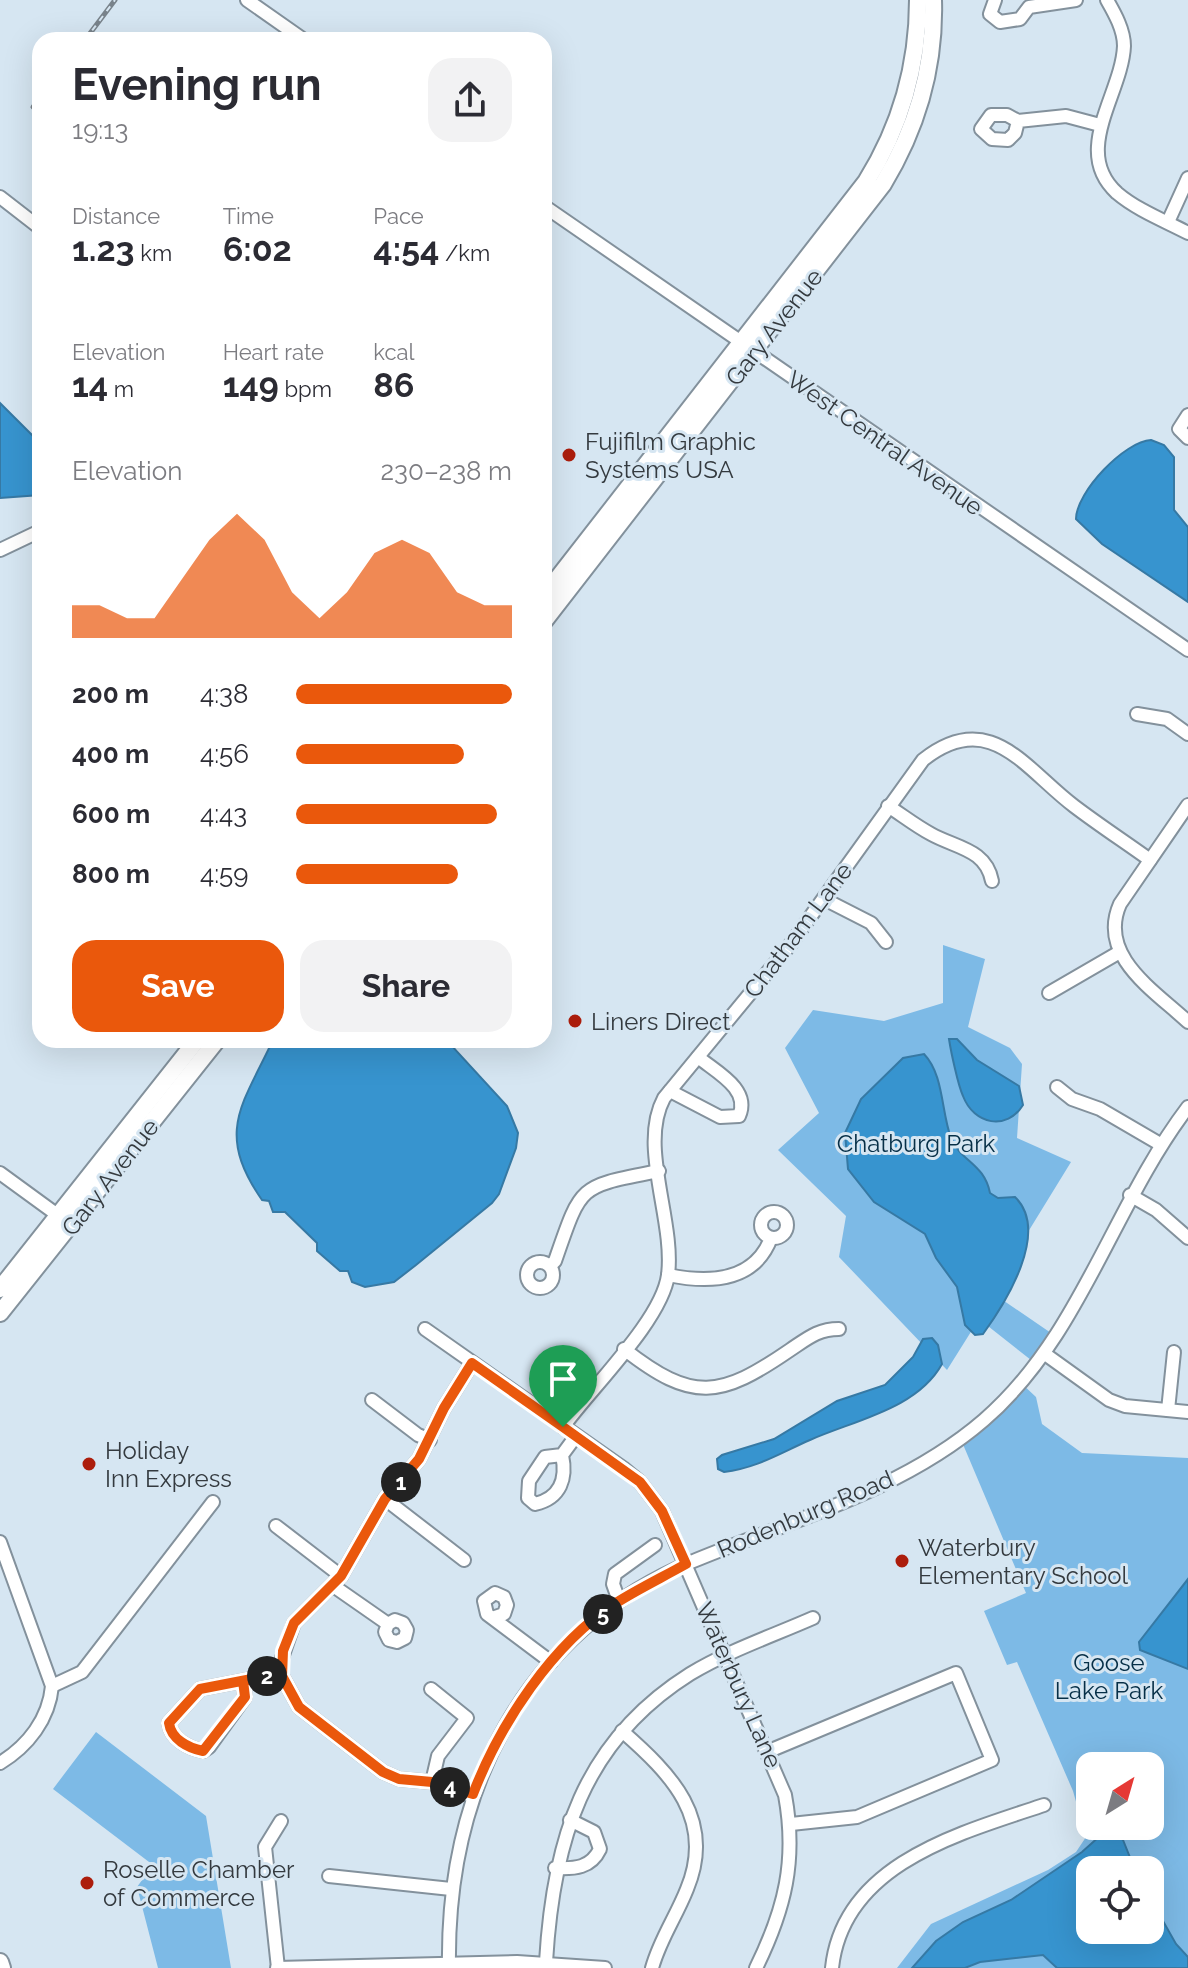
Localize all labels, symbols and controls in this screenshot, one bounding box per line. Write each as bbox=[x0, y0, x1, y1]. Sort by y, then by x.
button: share bbox=[428, 58, 512, 142]
text: Evening run bbox=[72, 59, 321, 110]
text: 19:13 bbox=[72, 115, 128, 145]
text: Distance bbox=[72, 203, 160, 229]
text: Time bbox=[223, 203, 274, 229]
text: Pace bbox=[373, 203, 424, 229]
text: 1.23 bbox=[72, 229, 135, 269]
text: 6:02 bbox=[223, 229, 292, 269]
text: 4:54 bbox=[373, 229, 439, 269]
text: km bbox=[135, 240, 172, 266]
text: /km bbox=[439, 240, 490, 266]
street label: Gary Avenue bbox=[719, 263, 829, 391]
text: Elevation bbox=[72, 339, 165, 365]
text: Heart rate bbox=[223, 339, 324, 365]
text: kcal bbox=[373, 339, 414, 365]
street label: West Central Avenue bbox=[781, 364, 989, 522]
text: 14 bbox=[72, 365, 108, 405]
text: 149 bbox=[223, 365, 279, 405]
text: 86 bbox=[373, 365, 415, 405]
text: m bbox=[108, 376, 134, 402]
text: bpm bbox=[279, 376, 332, 402]
place label: Fujifilm Graphic Systems USA bbox=[585, 427, 756, 484]
marker: Fujifilm Graphic Systems USA bbox=[560, 446, 578, 464]
text: Elevation bbox=[72, 456, 182, 486]
text: 230–238 m bbox=[381, 456, 512, 486]
text: 200 m bbox=[72, 679, 149, 709]
text: 4:38 bbox=[200, 679, 248, 709]
text: 400 m bbox=[72, 739, 149, 769]
text: 4:56 bbox=[200, 739, 249, 769]
text: 600 m bbox=[72, 799, 150, 829]
text: 4:43 bbox=[200, 799, 247, 829]
street label: Chatham Lane bbox=[738, 857, 858, 1003]
text: 800 m bbox=[72, 859, 150, 889]
text: 4:59 bbox=[200, 859, 249, 889]
button: Save bbox=[72, 940, 284, 1032]
button: Share bbox=[300, 940, 512, 1032]
place label: Liners Direct bbox=[591, 1007, 730, 1036]
marker: Liners Direct bbox=[566, 1012, 584, 1030]
street label: Gary Avenue bbox=[55, 1113, 165, 1241]
park label: Chatburg Park bbox=[837, 1129, 996, 1158]
pin bbox=[529, 1345, 597, 1427]
icon: arrive bbox=[541, 1357, 585, 1401]
place label: Holiday Inn Express bbox=[105, 1436, 232, 1493]
marker: Holiday Inn Express bbox=[80, 1455, 98, 1473]
pin: 1 bbox=[381, 1462, 421, 1502]
street label: Rodenburg Road bbox=[713, 1464, 897, 1564]
text: 1 bbox=[396, 1469, 406, 1495]
place label: Waterbury Elementary School bbox=[918, 1533, 1129, 1590]
marker: Waterbury Elementary School bbox=[893, 1552, 911, 1570]
pin: 5 bbox=[583, 1594, 623, 1634]
street label: Waterbury Lane bbox=[689, 1598, 789, 1772]
text: 5 bbox=[597, 1601, 609, 1627]
park label: Goose Lake Park bbox=[1055, 1648, 1163, 1705]
pin: 2 bbox=[247, 1656, 287, 1696]
text: 2 bbox=[261, 1663, 273, 1689]
north arrow bbox=[1076, 1752, 1164, 1840]
map controls bbox=[1076, 1752, 1164, 1944]
pin: 4 bbox=[430, 1767, 470, 1807]
text: 4 bbox=[444, 1774, 456, 1800]
place label: Roselle Chamber of Commerce bbox=[103, 1855, 295, 1912]
button: locate bbox=[1076, 1856, 1164, 1944]
marker: Roselle Chamber of Commerce bbox=[78, 1874, 96, 1892]

